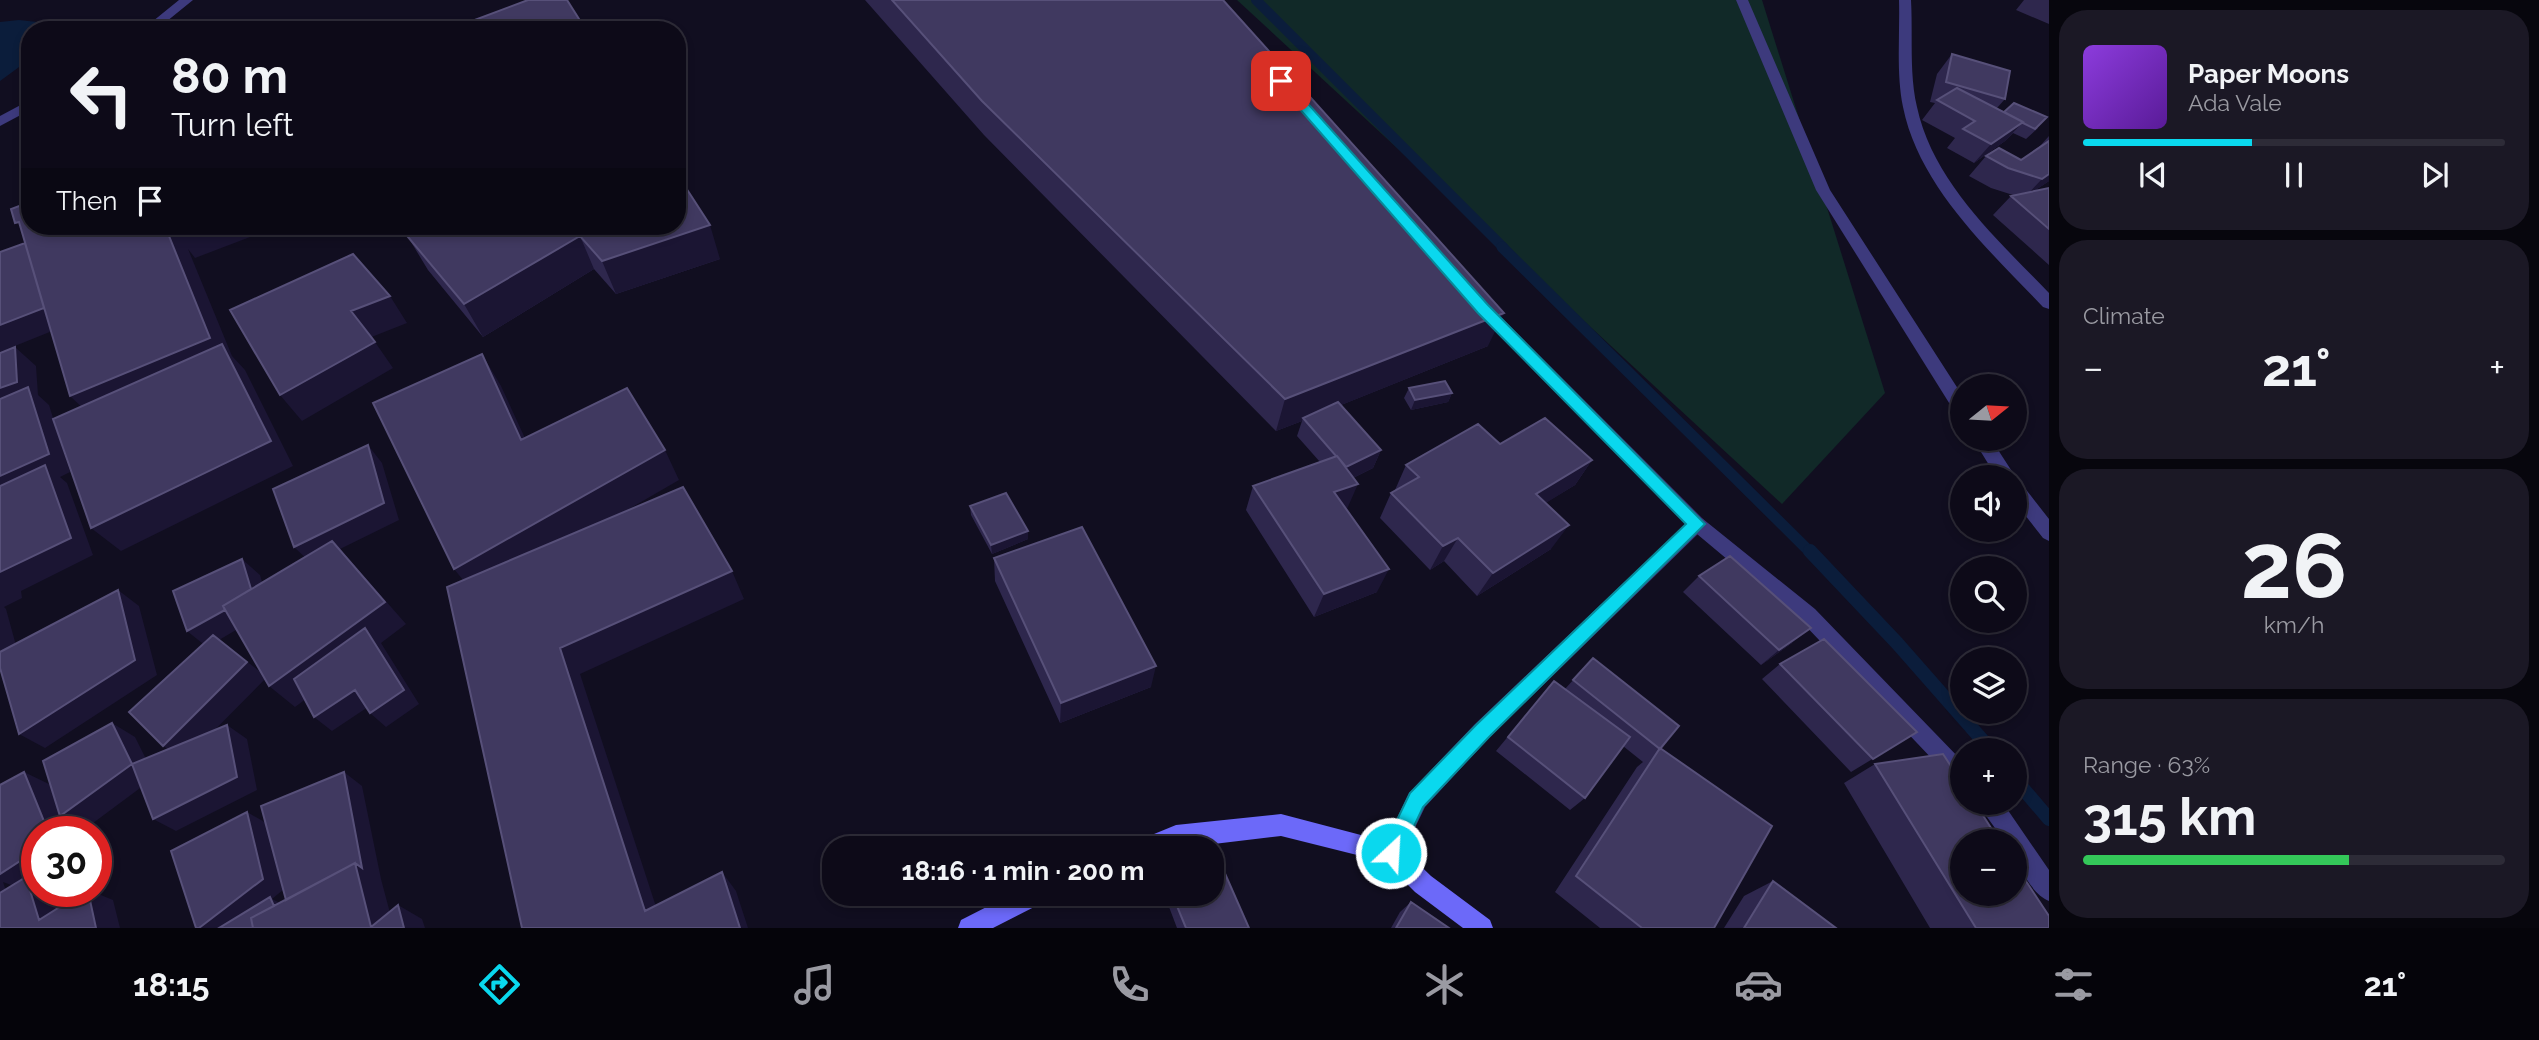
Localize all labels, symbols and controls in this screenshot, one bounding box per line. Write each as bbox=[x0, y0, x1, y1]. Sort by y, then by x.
text: 80 m bbox=[171, 47, 288, 104]
icon: left bbox=[56, 49, 147, 140]
pin bbox=[1251, 51, 1311, 111]
text: Paper Moons bbox=[2188, 59, 2349, 89]
icon: arrive bbox=[1262, 62, 1300, 100]
text: Ada Vale bbox=[2188, 89, 2282, 116]
text: Turn left bbox=[171, 106, 293, 143]
icon: previous bbox=[2134, 156, 2172, 194]
icon: pause bbox=[2275, 156, 2313, 194]
icon: next bbox=[2416, 156, 2454, 194]
icon: arrive bbox=[131, 182, 169, 220]
text: Then bbox=[56, 186, 117, 216]
text: Climate bbox=[2083, 302, 2165, 329]
text: 21° bbox=[2262, 337, 2331, 398]
text: − bbox=[2083, 345, 2103, 390]
text: + bbox=[2489, 345, 2505, 390]
north arrow bbox=[1950, 374, 2026, 452]
map controls bbox=[1950, 374, 2027, 906]
button: sound bbox=[1950, 465, 2027, 542]
text: 26 bbox=[2241, 512, 2347, 619]
button: search bbox=[1950, 556, 2027, 633]
text: km/h bbox=[2264, 611, 2324, 638]
button: layers bbox=[1950, 647, 2027, 724]
button: + bbox=[1950, 738, 2027, 815]
text: Range · 63% bbox=[2083, 751, 2210, 778]
text: 315 km bbox=[2083, 786, 2256, 847]
speed limit sign: 30 bbox=[21, 816, 112, 907]
position arrow bbox=[1354, 816, 1428, 890]
button: − bbox=[1950, 829, 2027, 906]
text: 18:16 · 1 min · 200 m bbox=[902, 856, 1144, 886]
icon: directions bbox=[475, 960, 524, 1009]
icon: music bbox=[790, 960, 839, 1009]
icon: phone bbox=[1105, 960, 1154, 1009]
icon: climate bbox=[1420, 960, 1469, 1009]
icon: car bbox=[1734, 960, 1783, 1009]
icon: filters bbox=[2049, 960, 2098, 1009]
text: 18:15 bbox=[133, 966, 209, 1003]
text: 21° bbox=[2364, 966, 2406, 1003]

